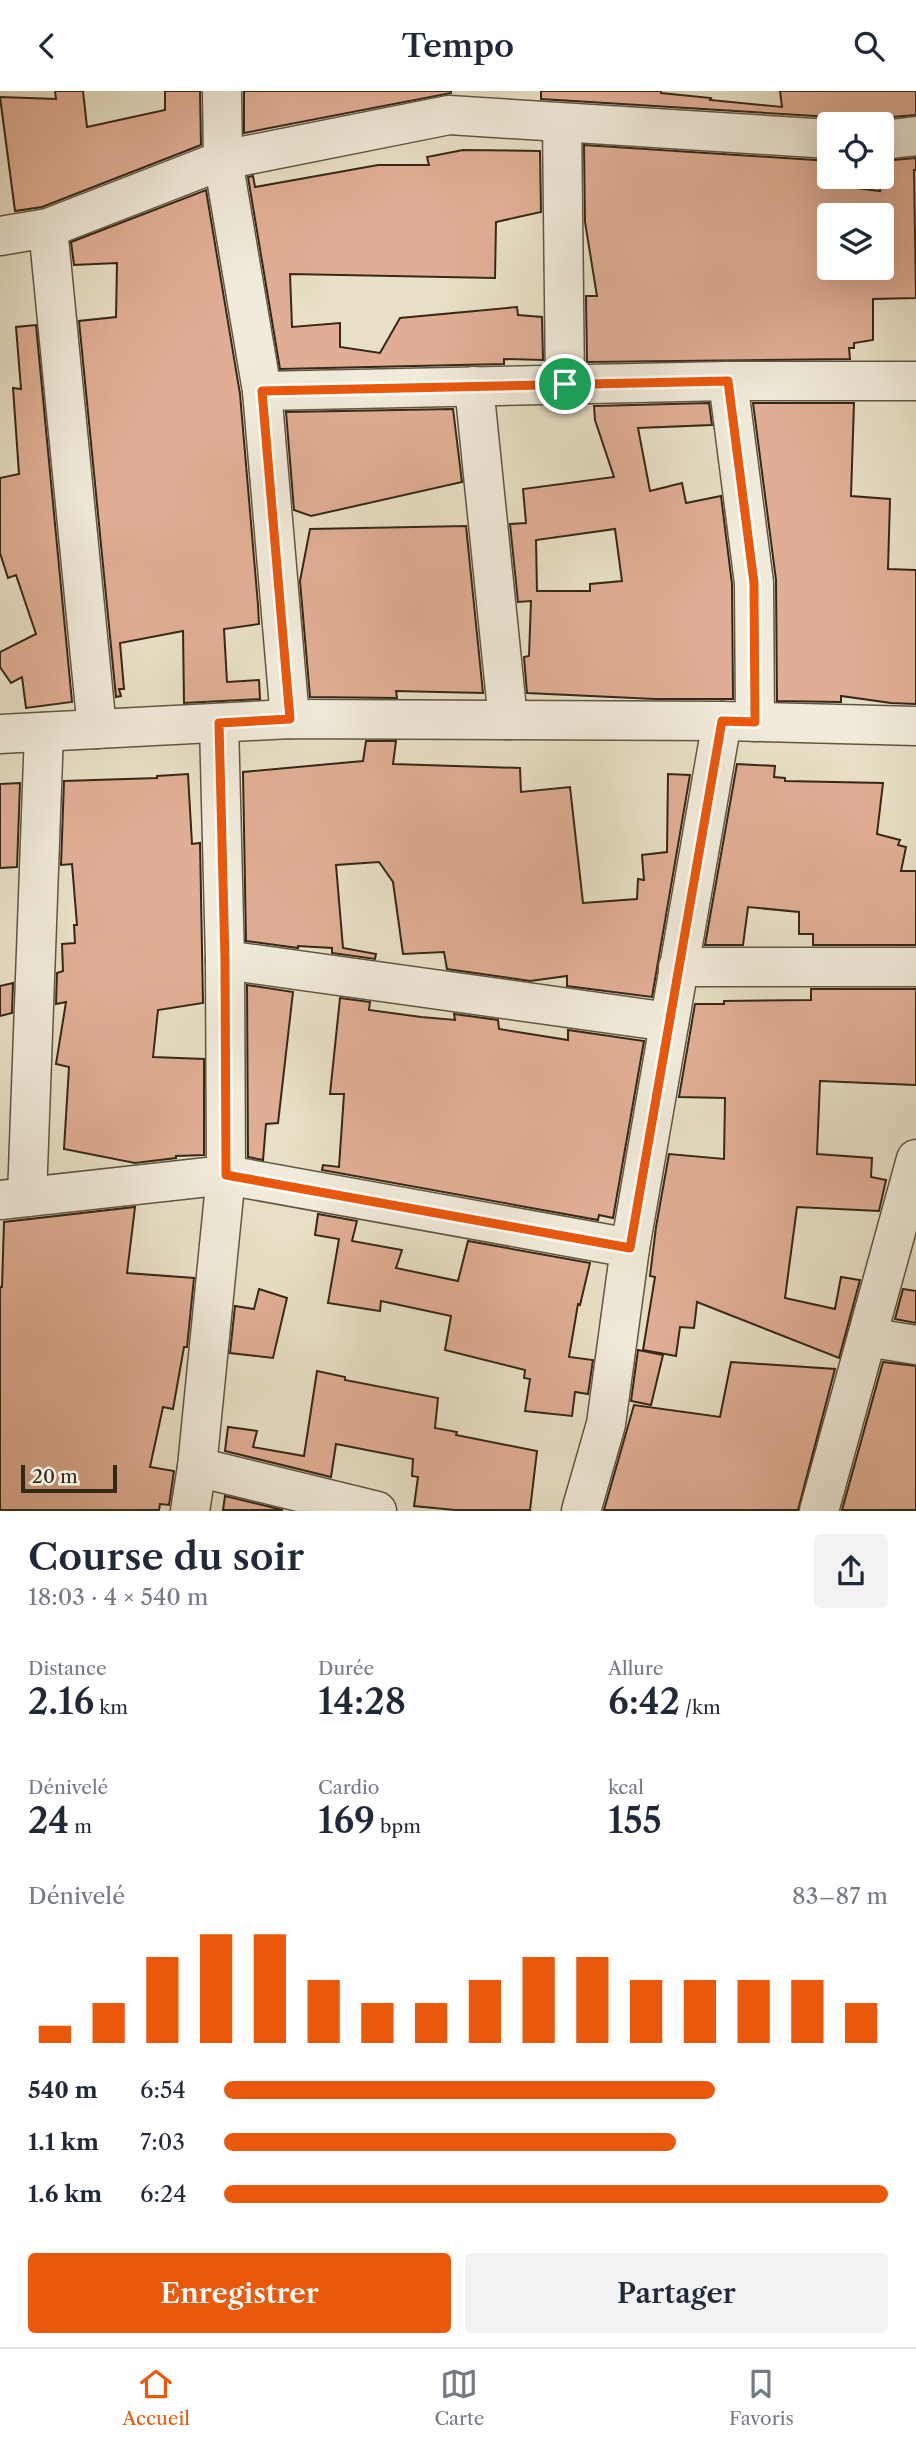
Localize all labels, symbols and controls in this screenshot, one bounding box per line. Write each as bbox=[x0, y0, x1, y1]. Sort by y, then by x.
text: Tempo bbox=[402, 26, 514, 65]
icon: back bbox=[28, 27, 66, 65]
icon: search bbox=[850, 27, 888, 65]
map controls bbox=[817, 112, 894, 280]
button: locate bbox=[817, 112, 894, 189]
button: layers bbox=[817, 203, 894, 280]
pin bbox=[535, 354, 595, 414]
icon: arrive bbox=[546, 365, 584, 403]
scale bar bbox=[21, 1461, 117, 1493]
text: 20 m bbox=[32, 1465, 78, 1488]
text: Course du soir bbox=[28, 1533, 304, 1580]
button: share bbox=[814, 1534, 888, 1608]
text: 18:03 · 4 × 540 m bbox=[28, 1583, 208, 1611]
text: Distance bbox=[28, 1657, 107, 1680]
text: Durée bbox=[318, 1657, 374, 1680]
text: Allure bbox=[608, 1657, 663, 1680]
text: 2.16 bbox=[28, 1680, 94, 1723]
text: 14:28 bbox=[318, 1680, 406, 1723]
text: 6:42 bbox=[608, 1680, 680, 1723]
text: km bbox=[94, 1696, 128, 1719]
text: /km bbox=[680, 1696, 721, 1719]
text: Dénivelé bbox=[28, 1776, 108, 1799]
text: Cardio bbox=[318, 1776, 379, 1799]
text: kcal bbox=[608, 1776, 644, 1799]
text: 24 bbox=[28, 1799, 69, 1842]
text: 169 bbox=[318, 1799, 375, 1842]
text: 155 bbox=[608, 1799, 662, 1842]
text: m bbox=[69, 1815, 92, 1838]
text: bpm bbox=[375, 1815, 421, 1838]
text: Dénivelé bbox=[28, 1882, 125, 1910]
text: 83–87 m bbox=[792, 1882, 888, 1910]
text: 540 m bbox=[28, 2076, 98, 2104]
text: 6:54 bbox=[140, 2076, 186, 2104]
text: 1.1 km bbox=[28, 2128, 99, 2156]
text: 7:03 bbox=[140, 2128, 185, 2156]
text: 1.6 km bbox=[28, 2180, 102, 2208]
text: 6:24 bbox=[140, 2180, 186, 2208]
button: Enregistrer bbox=[28, 2253, 451, 2333]
button: Partager bbox=[465, 2253, 888, 2333]
tab: Accueil bbox=[122, 2365, 190, 2430]
tab: Carte bbox=[434, 2365, 484, 2430]
tab: Favoris bbox=[729, 2365, 794, 2430]

